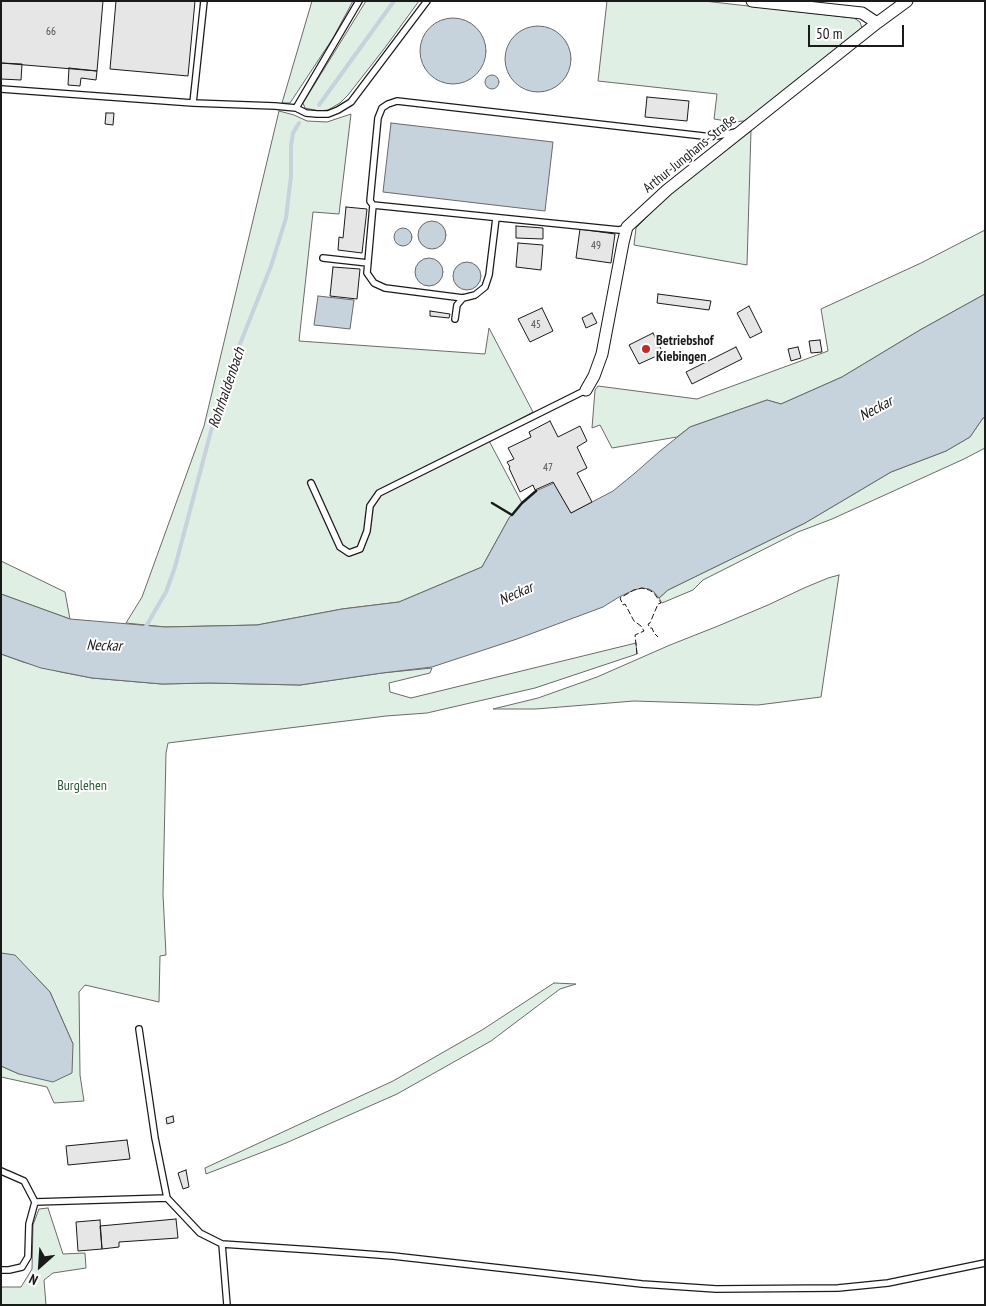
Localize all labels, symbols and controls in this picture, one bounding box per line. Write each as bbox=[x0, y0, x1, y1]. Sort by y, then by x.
scale bar bbox=[811, 15, 907, 47]
text: 50 m bbox=[816, 24, 842, 43]
house number: 66 bbox=[46, 25, 56, 39]
street label: Arthur-Junghans-Straße bbox=[640, 111, 740, 197]
house number: 49 bbox=[591, 239, 601, 253]
house number: 45 bbox=[531, 318, 541, 332]
place label: Betriebshof Kiebingen bbox=[656, 333, 713, 366]
marker: Betriebshof Kiebingen bbox=[640, 343, 652, 355]
water label: Rohrhaldenbach bbox=[205, 346, 249, 430]
water label: Neckar bbox=[856, 393, 896, 425]
house number: 47 bbox=[543, 461, 553, 475]
water label: Neckar bbox=[496, 579, 536, 609]
water label: Neckar bbox=[86, 636, 122, 656]
park label: Burglehen bbox=[57, 778, 107, 794]
north arrow bbox=[15, 1241, 65, 1291]
text: N bbox=[26, 1270, 41, 1289]

